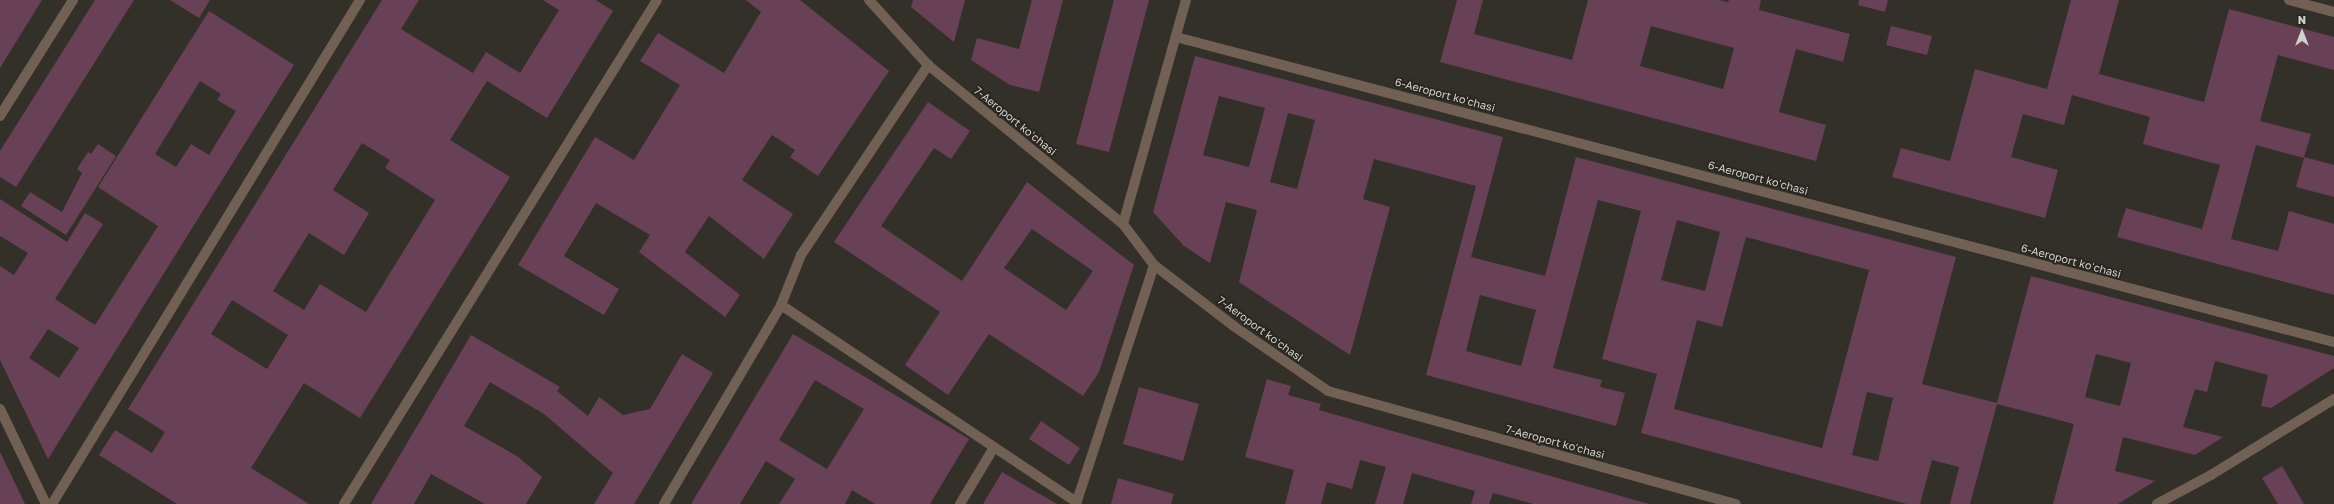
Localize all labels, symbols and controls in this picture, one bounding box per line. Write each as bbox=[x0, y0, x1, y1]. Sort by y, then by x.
north arrow bbox=[2282, 12, 2322, 52]
text: N bbox=[2298, 13, 2306, 26]
street label: 6-Aeroport koʻchasi bbox=[1394, 75, 1496, 115]
street label: 7-Aeroport koʻchasi bbox=[971, 84, 1059, 158]
street label: 6-Aeroport koʻchasi bbox=[1707, 158, 1809, 198]
street label: 6-Aeroport koʻchasi bbox=[2020, 241, 2122, 281]
street label: 7-Aeroport koʻchasi bbox=[1215, 294, 1305, 364]
street label: 7-Aeroport koʻchasi bbox=[1504, 422, 1606, 462]

